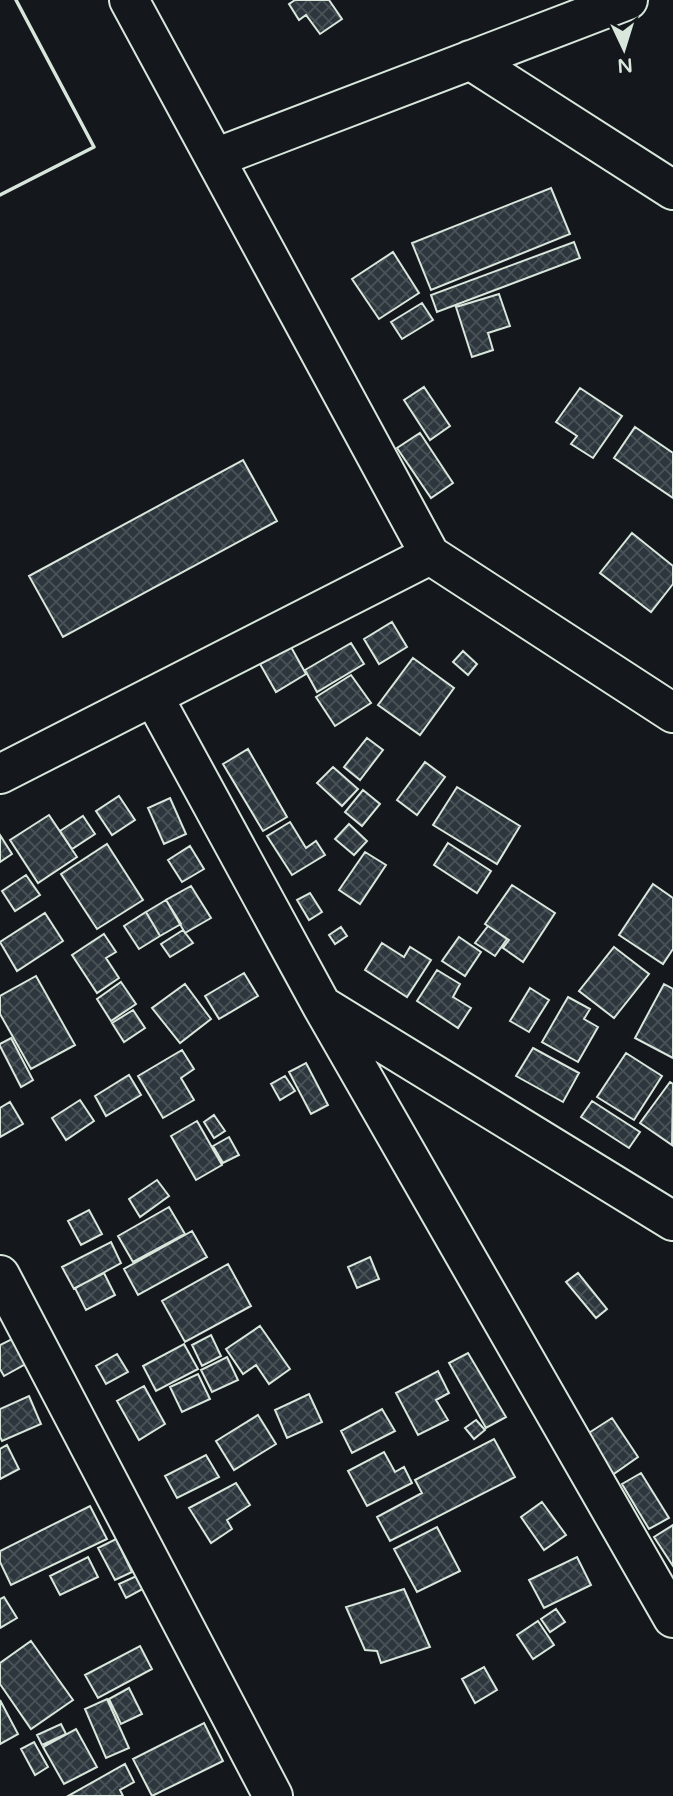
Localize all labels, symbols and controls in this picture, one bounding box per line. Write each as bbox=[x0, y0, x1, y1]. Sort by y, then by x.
north arrow bbox=[589, 14, 659, 84]
text: N bbox=[617, 53, 633, 76]

